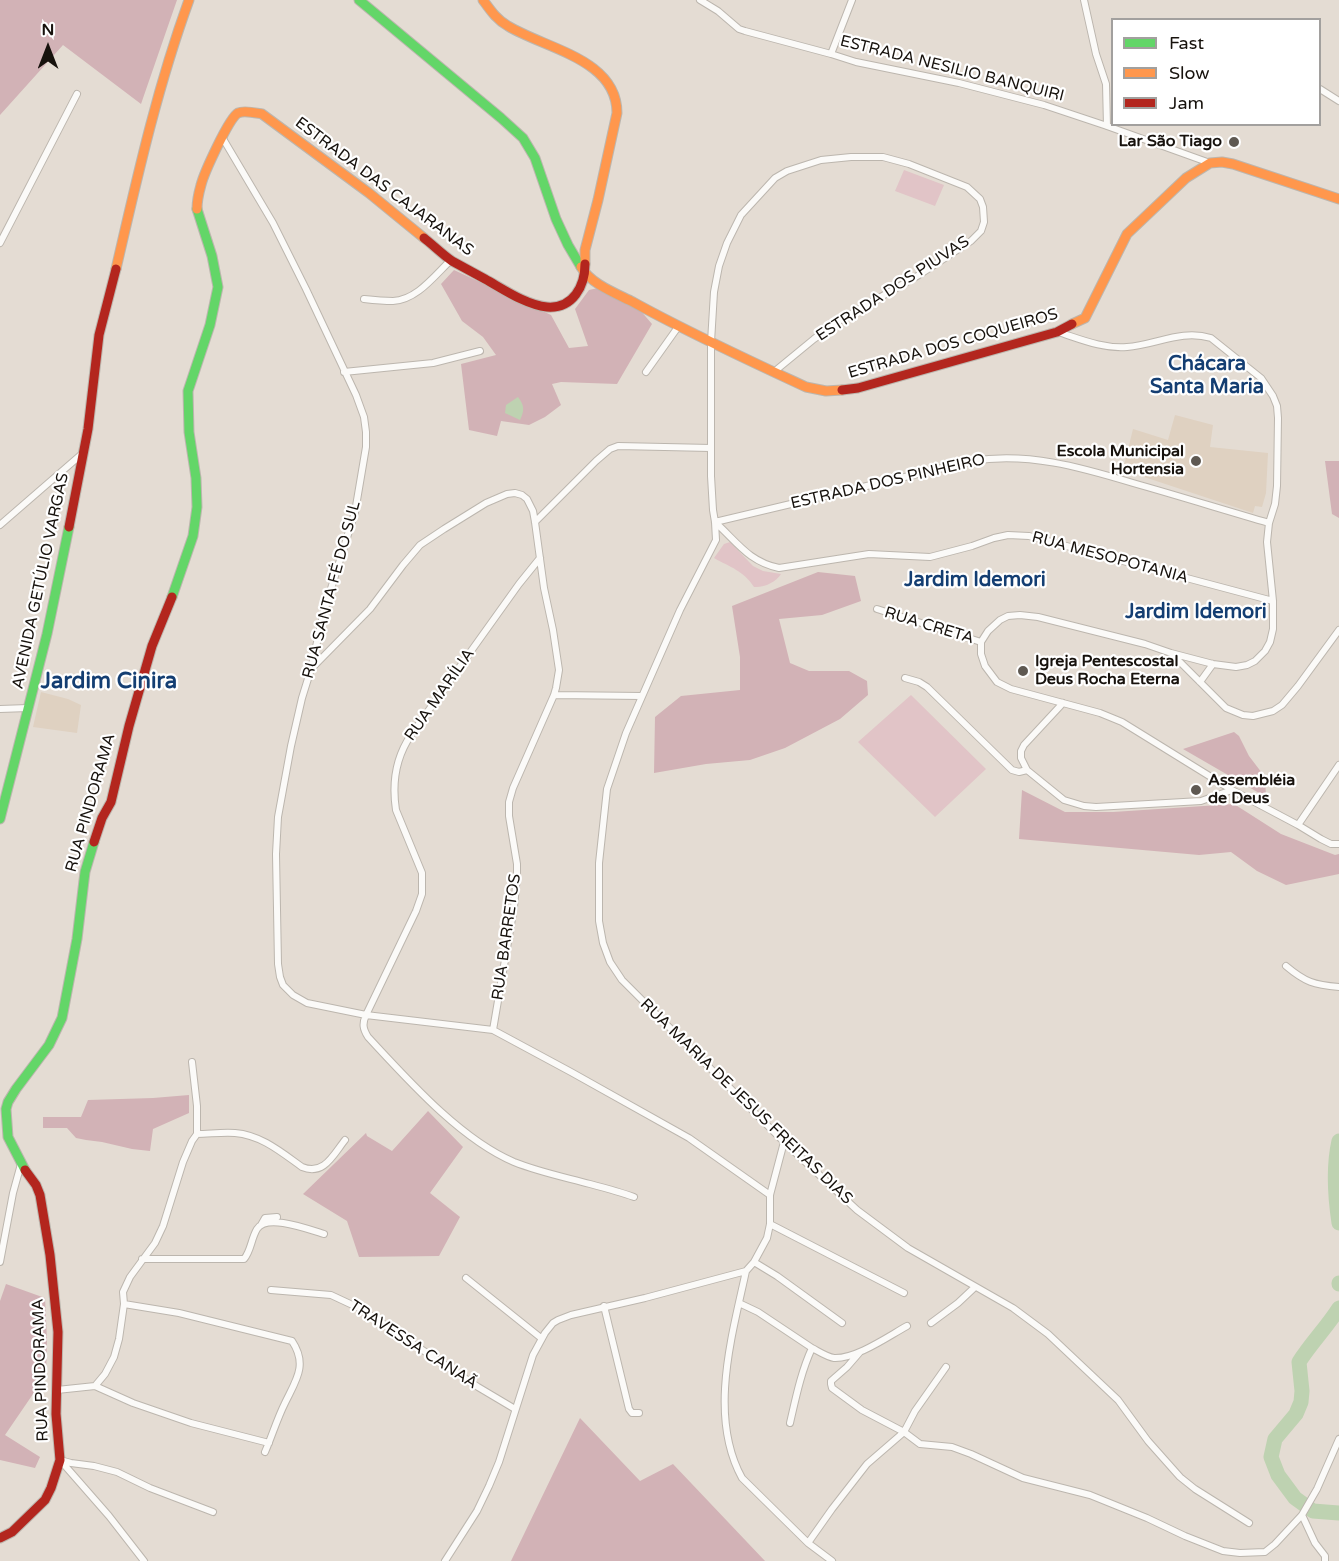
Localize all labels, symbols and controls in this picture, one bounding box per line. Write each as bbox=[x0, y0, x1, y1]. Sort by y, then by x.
north arrow bbox=[18, 18, 78, 78]
legend bbox=[1111, 18, 1321, 126]
text: N bbox=[42, 20, 54, 40]
street label: ESTRADA NESILIO BANQUIRI bbox=[838, 32, 1066, 106]
text: Fast bbox=[1169, 32, 1204, 54]
text: Slow bbox=[1169, 62, 1210, 84]
text: Jam bbox=[1169, 92, 1204, 114]
street label: ESTRADA DAS CAJARANAS bbox=[291, 114, 477, 260]
place label: Lar São Tiago bbox=[1118, 132, 1222, 152]
marker: Lar São Tiago bbox=[1227, 135, 1241, 149]
street label: ESTRADA DOS PIUVAS bbox=[813, 232, 973, 346]
street label: ESTRADA DOS COQUEIROS bbox=[846, 305, 1060, 383]
district label: Chácara Santa Maria bbox=[1150, 353, 1264, 400]
place label: Escola Municipal Hortensia bbox=[1057, 442, 1184, 480]
street label: ESTRADA DOS PINHEIRO bbox=[789, 450, 987, 514]
marker: Escola Municipal Hortensia bbox=[1189, 454, 1203, 468]
street label: AVENIDA GETÚLIO VARGAS bbox=[9, 471, 73, 691]
street label: RUA SANTA FÉ DO SUL bbox=[299, 499, 365, 681]
street label: RUA MESOPOTANIA bbox=[1030, 528, 1190, 588]
district label: Jardim Idemori bbox=[904, 569, 1046, 593]
district label: Jardim Idemori bbox=[1125, 601, 1267, 625]
street label: RUA CRETA bbox=[882, 603, 976, 649]
street label: RUA MARÍLIA bbox=[401, 645, 479, 745]
place label: Igreja Pentescostal Deus Rocha Eterna bbox=[1035, 652, 1180, 690]
marker: Igreja Pentescostal Deus Rocha Eterna bbox=[1016, 664, 1030, 678]
district label: Jardim Cinira bbox=[41, 669, 177, 695]
street label: RUA PINDORAMA bbox=[62, 732, 120, 874]
place label: Assembléia de Deus bbox=[1208, 771, 1295, 809]
marker: Assembléia de Deus bbox=[1189, 783, 1203, 797]
street label: RUA BARRETOS bbox=[489, 873, 525, 1001]
street label: RUA MARIA DE JESUS FREITAS DIAS bbox=[636, 995, 856, 1209]
street label: TRAVESSA CANAÃ bbox=[345, 1296, 481, 1394]
street label: RUA PINDORAMA bbox=[29, 1298, 53, 1442]

